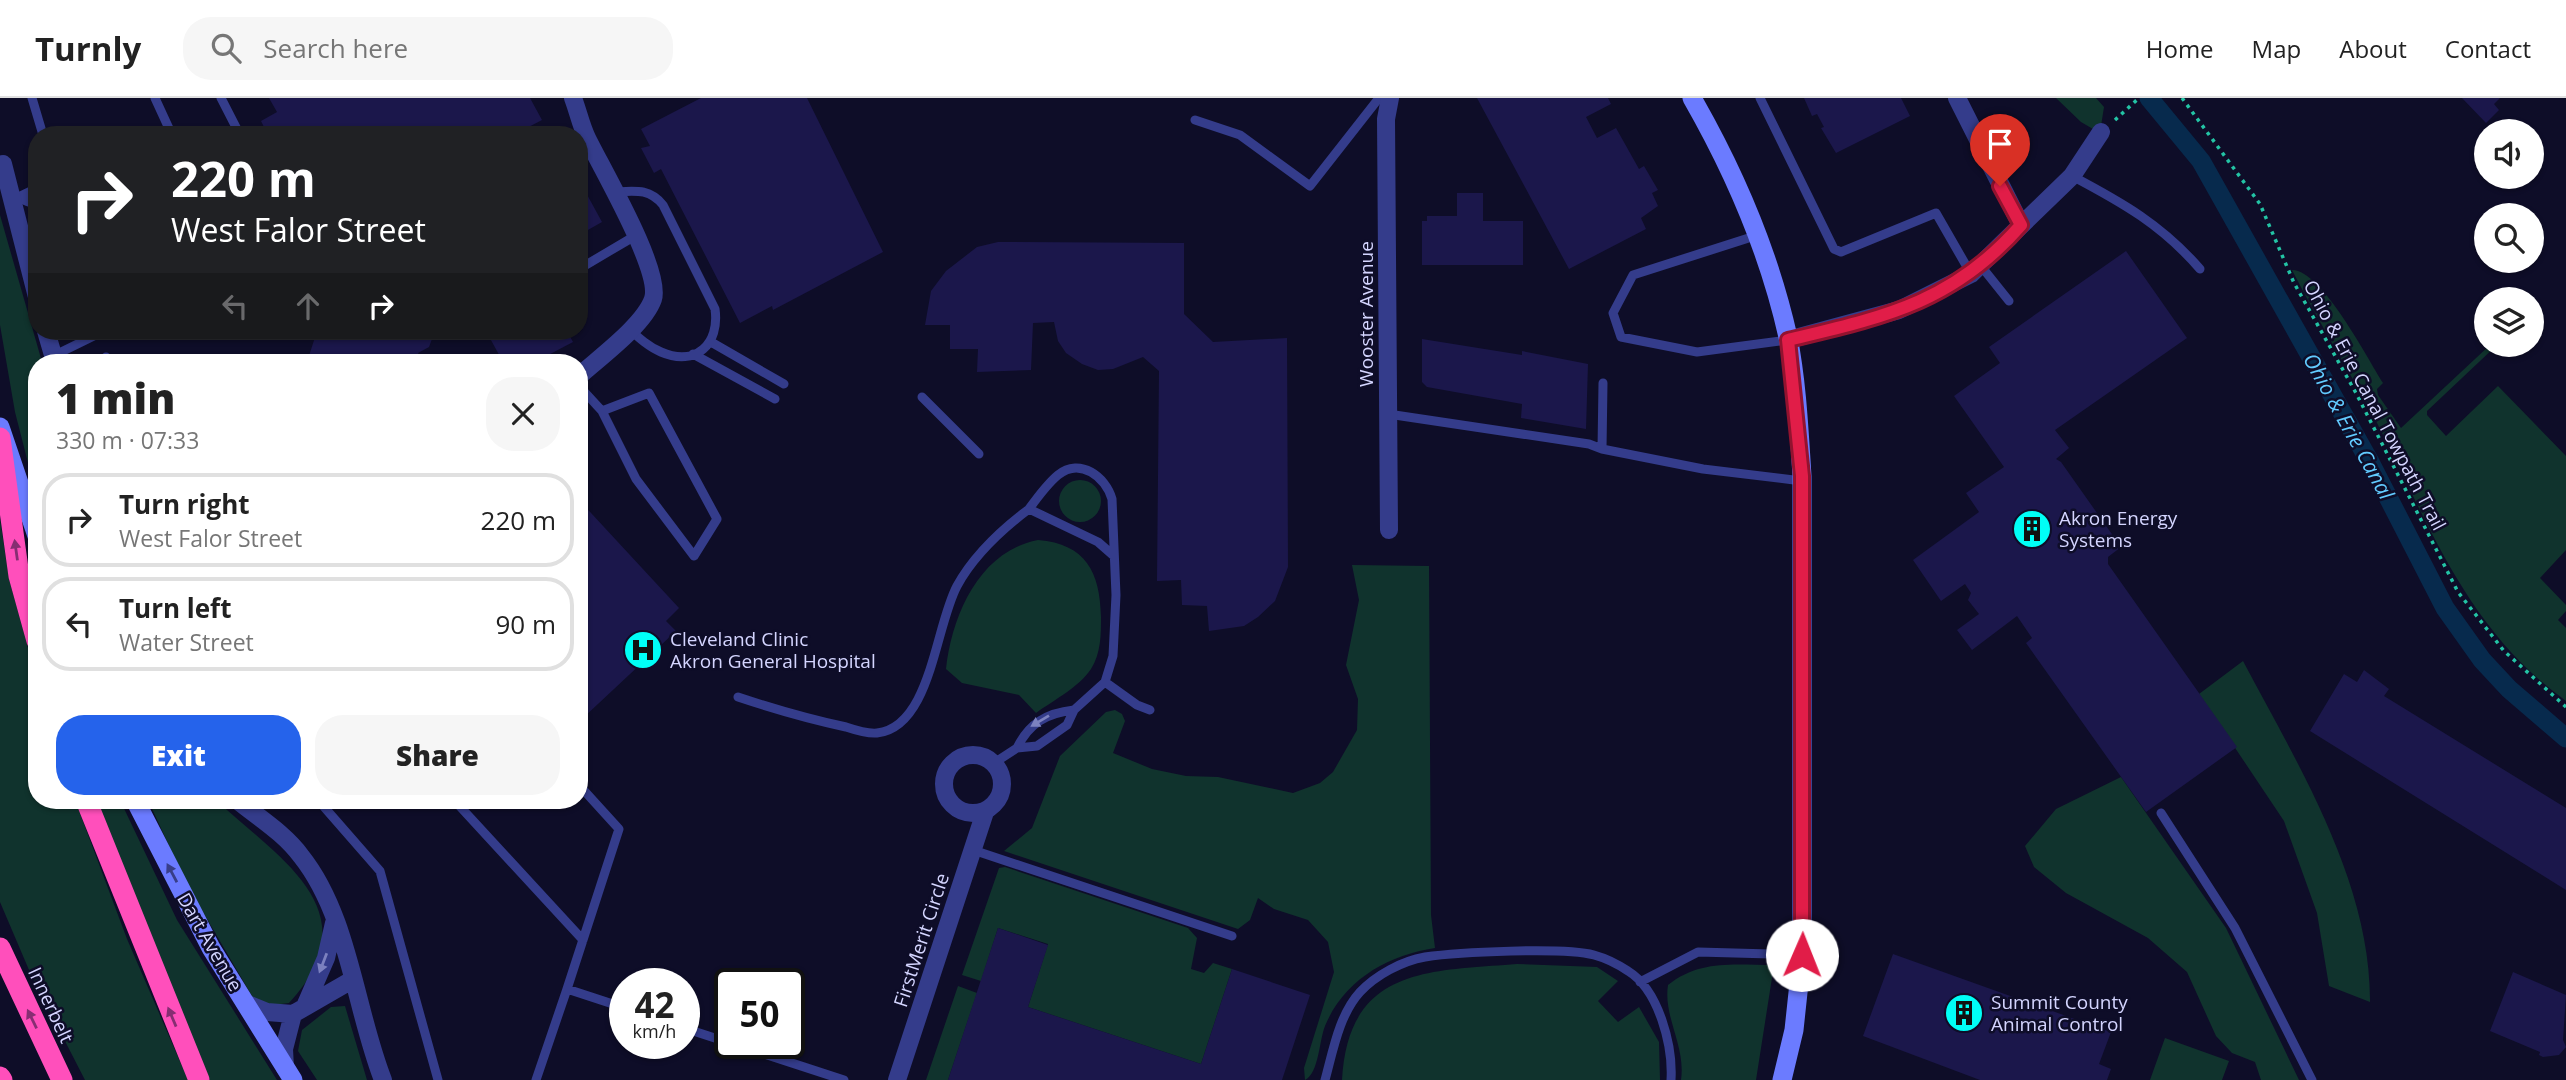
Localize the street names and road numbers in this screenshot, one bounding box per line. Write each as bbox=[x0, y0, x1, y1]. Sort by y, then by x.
street label: Wooster Avenue bbox=[1353, 241, 1379, 387]
street label: Ohio & Erie Canal Towpath Trail bbox=[2299, 276, 2451, 534]
street label: FirstMerit Circle bbox=[887, 870, 955, 1010]
street label: Dart Avenue bbox=[171, 888, 249, 996]
street label: Innerbelt bbox=[22, 963, 80, 1047]

